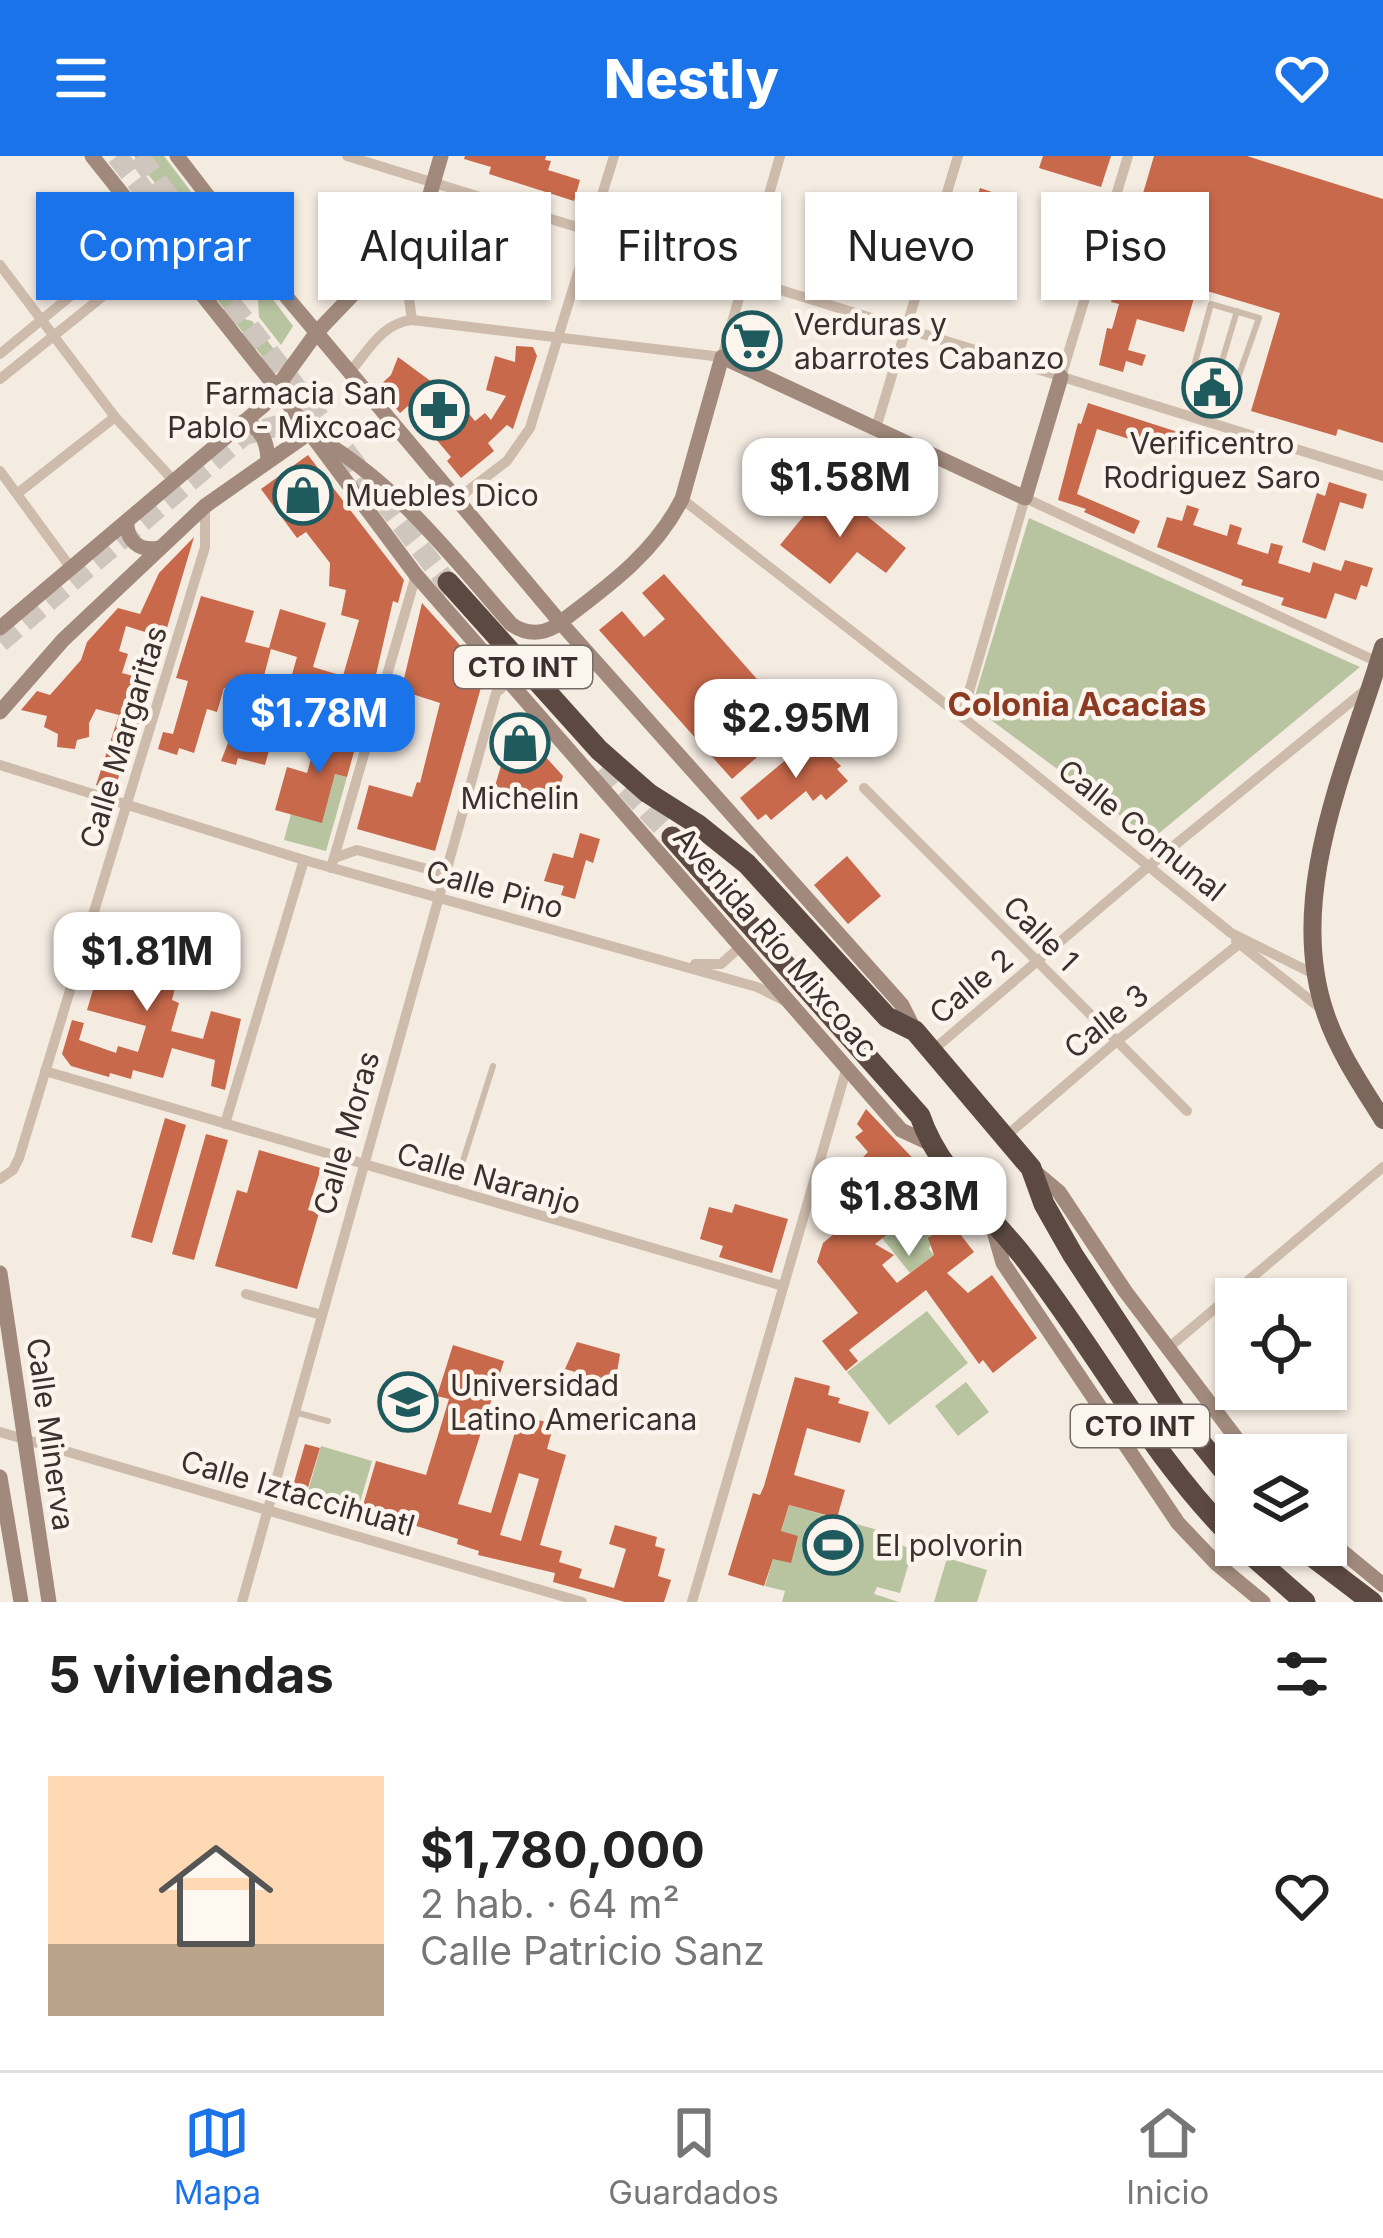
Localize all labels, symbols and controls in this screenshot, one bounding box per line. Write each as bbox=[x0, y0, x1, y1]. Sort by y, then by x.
icon: menu bbox=[48, 45, 114, 111]
icon: heart bbox=[1269, 45, 1335, 111]
text: Nestly bbox=[604, 46, 779, 111]
chip: Comprar bbox=[36, 192, 294, 300]
chip: Alquilar bbox=[318, 192, 551, 300]
chip: Filtros bbox=[575, 192, 781, 300]
chip: Nuevo bbox=[805, 192, 1017, 300]
chip: Piso bbox=[1041, 192, 1209, 300]
place label: Verduras y abarrotes Cabanzo bbox=[794, 306, 1064, 376]
supermarket icon: Verduras y abarrotes Cabanzo bbox=[721, 310, 783, 372]
public building icon: Verificentro Rodriguez Saro bbox=[1181, 357, 1243, 419]
place label: Farmacia San Pablo - Mixcoac bbox=[167, 375, 397, 445]
pharmacy icon: Farmacia San Pablo - Mixcoac bbox=[408, 379, 470, 441]
place label: Verificentro Rodriguez Saro bbox=[1103, 425, 1321, 495]
pin: $1.58M bbox=[742, 438, 938, 540]
text: $1.58M bbox=[769, 453, 911, 500]
shop icon: Muebles Dico bbox=[272, 464, 334, 526]
place label: Muebles Dico bbox=[345, 477, 539, 513]
street label: Calle Margaritas bbox=[72, 621, 174, 853]
road number: CTO INT bbox=[454, 646, 592, 688]
pin: $1.78M bbox=[221, 674, 417, 776]
pin: $2.95M bbox=[698, 679, 894, 781]
district label: Colonia Acacias bbox=[947, 684, 1207, 724]
text: $1.78M bbox=[250, 689, 388, 736]
text: $2.95M bbox=[721, 694, 871, 741]
shop icon: Michelin bbox=[489, 712, 551, 774]
street label: Calle Comunal bbox=[1051, 752, 1233, 908]
place label: Michelin bbox=[461, 780, 580, 816]
street label: Avenida Río Mixcoac bbox=[666, 819, 886, 1065]
street label: Calle Pino bbox=[422, 852, 568, 926]
street label: Calle 1 bbox=[996, 888, 1086, 978]
pin: $1.81M bbox=[49, 912, 245, 1014]
text: $1.81M bbox=[81, 927, 213, 974]
street label: Calle 2 bbox=[922, 941, 1020, 1031]
street label: Calle 3 bbox=[1057, 976, 1155, 1066]
street label: Calle Moras bbox=[306, 1047, 386, 1219]
street label: Calle Naranjo bbox=[393, 1135, 585, 1221]
pin: $1.83M bbox=[811, 1157, 1007, 1259]
text: $1.83M bbox=[838, 1172, 980, 1219]
map controls bbox=[1215, 1278, 1347, 1566]
button: locate bbox=[1215, 1278, 1347, 1410]
street label: Calle Minerva bbox=[20, 1335, 82, 1533]
place label: Universidad Latino Americana bbox=[450, 1367, 697, 1437]
school or university icon: Universidad Latino Americana bbox=[377, 1371, 439, 1433]
road number: CTO INT bbox=[1071, 1405, 1209, 1447]
button: layers bbox=[1215, 1434, 1347, 1566]
street label: Calle Iztaccihuatl bbox=[177, 1442, 419, 1544]
sports icon: El polvorin bbox=[802, 1514, 864, 1576]
place label: El polvorin bbox=[875, 1527, 1024, 1563]
icon: filters bbox=[1269, 1641, 1335, 1707]
text: 5 viviendas bbox=[48, 1644, 334, 1705]
text: $1,780,000 bbox=[420, 1819, 705, 1880]
icon: home bbox=[144, 1824, 288, 1968]
icon: heart bbox=[1269, 1863, 1335, 1929]
text: 2 hab. · 64 m² bbox=[420, 1880, 680, 1927]
text: Calle Patricio Sanz bbox=[420, 1927, 765, 1974]
tab: Mapa bbox=[174, 2100, 261, 2212]
tab: Guardados bbox=[608, 2100, 779, 2212]
tab: Inicio bbox=[1126, 2100, 1209, 2212]

